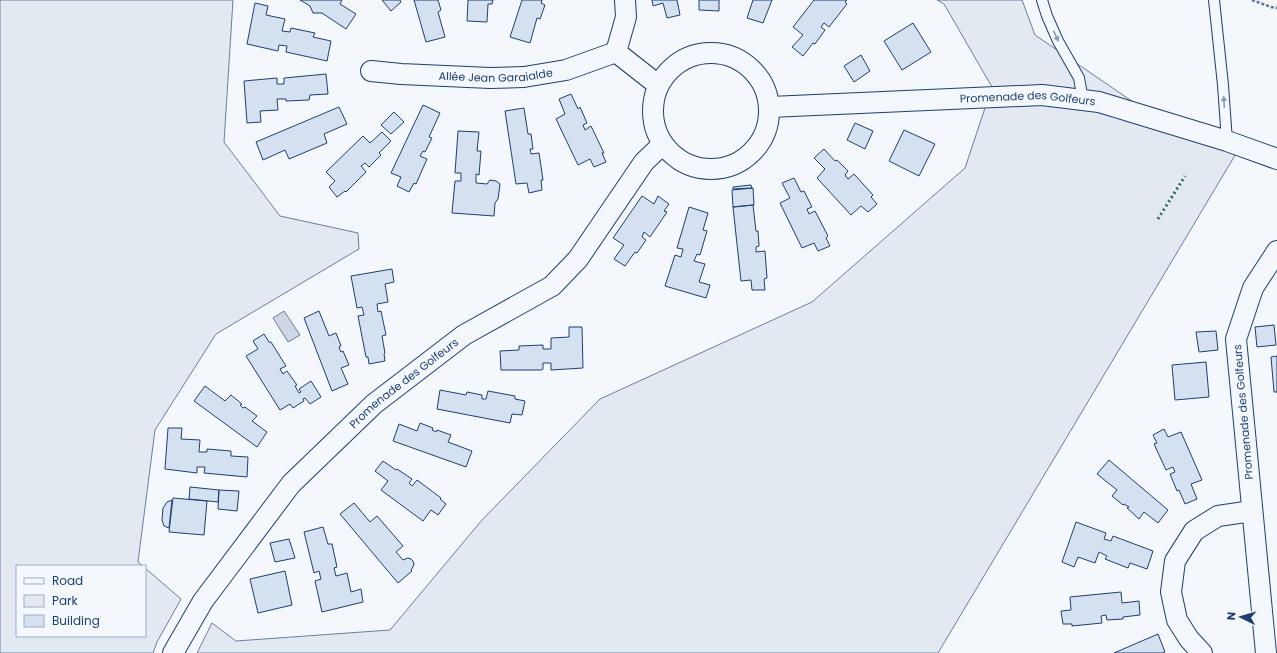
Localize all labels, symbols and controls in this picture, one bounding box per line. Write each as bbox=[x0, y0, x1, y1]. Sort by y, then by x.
one-way arrow bbox=[1053, 31, 1059, 42]
street label: Allée Jean Garaialde bbox=[438, 64, 554, 86]
street label: Promenade des Golfeurs bbox=[959, 87, 1097, 110]
one-way arrow bbox=[1221, 96, 1228, 108]
street label: Promenade des Golfeurs bbox=[346, 334, 462, 432]
street label: Promenade des Golfeurs bbox=[1229, 343, 1257, 480]
legend bbox=[16, 565, 146, 637]
text: Road bbox=[52, 572, 83, 589]
text: Park bbox=[52, 592, 79, 609]
north arrow bbox=[1221, 597, 1261, 637]
text: N bbox=[1223, 611, 1239, 621]
text: Building bbox=[52, 612, 100, 629]

